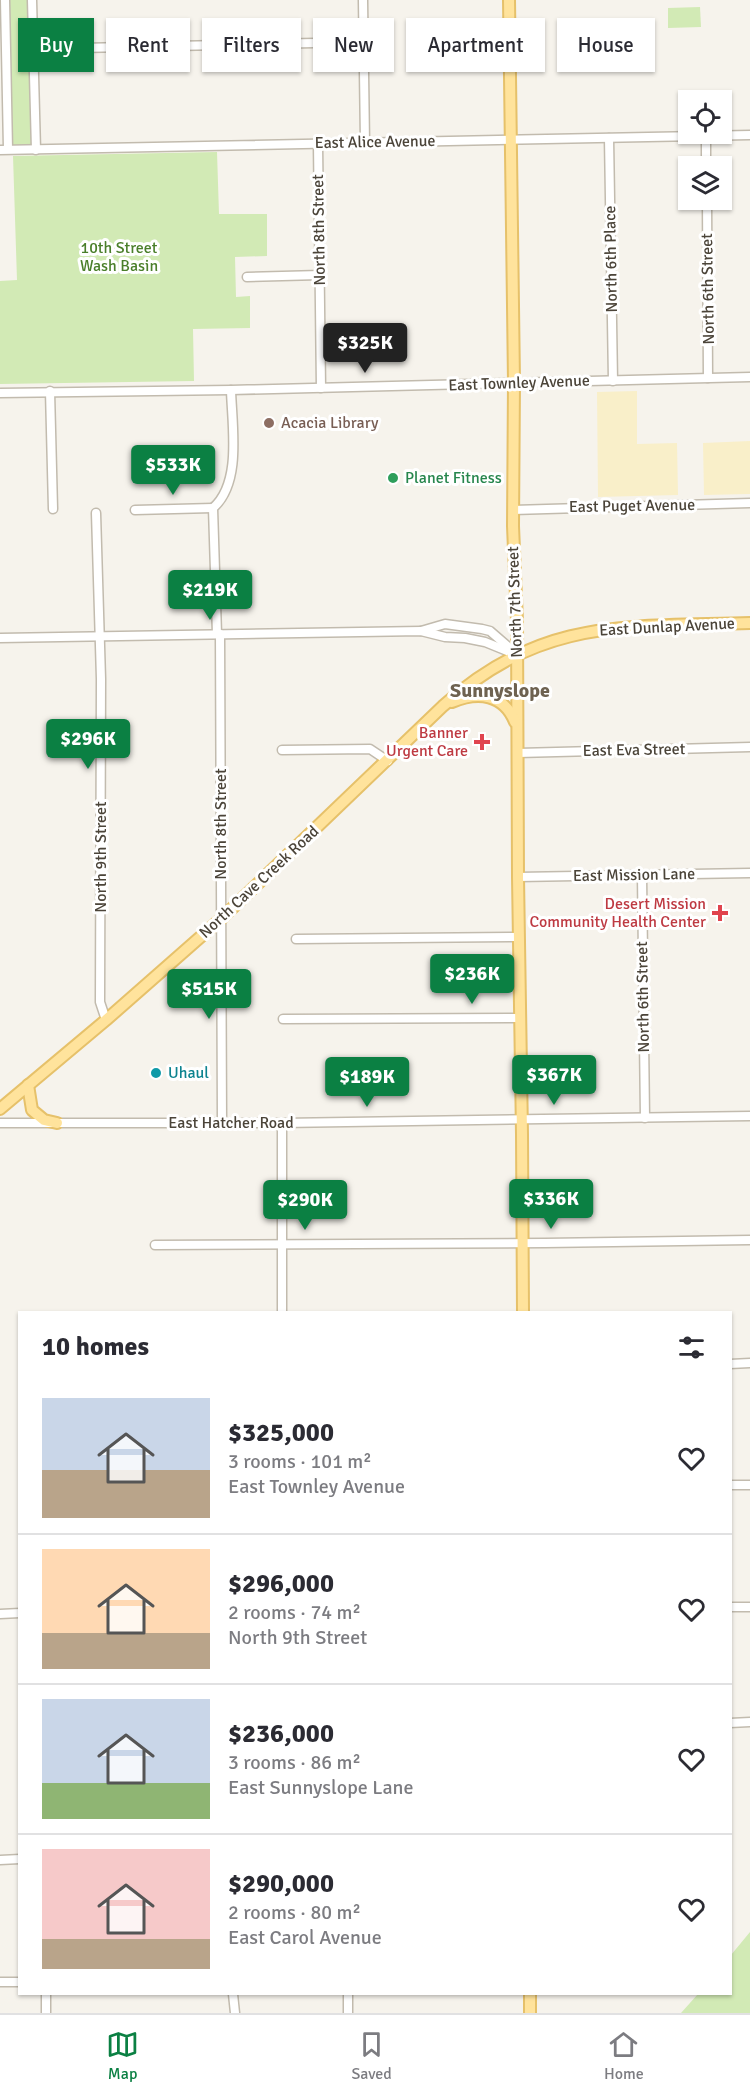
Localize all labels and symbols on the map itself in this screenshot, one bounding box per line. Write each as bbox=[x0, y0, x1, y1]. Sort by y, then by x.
street label: East Alice Avenue bbox=[314, 131, 436, 153]
street label: North 8th Street bbox=[308, 174, 330, 286]
street label: North 6th Place bbox=[600, 205, 622, 313]
street label: North 6th Street bbox=[697, 233, 719, 345]
park label: 10th Street Wash Basin bbox=[80, 238, 158, 276]
pin: $325K bbox=[323, 323, 407, 374]
street label: East Townley Avenue bbox=[448, 371, 590, 395]
place label: Acacia Library bbox=[281, 413, 379, 433]
marker: Acacia Library bbox=[262, 416, 276, 430]
pin: $533K bbox=[131, 445, 215, 496]
place label: Planet Fitness bbox=[405, 468, 502, 488]
marker: Planet Fitness bbox=[386, 471, 400, 485]
street label: East Puget Avenue bbox=[569, 495, 695, 517]
street label: North 7th Street bbox=[503, 546, 527, 658]
pin: $219K bbox=[168, 570, 252, 621]
street label: East Dunlap Avenue bbox=[599, 613, 735, 641]
district label: Sunnyslope bbox=[450, 678, 550, 703]
pin: $296K bbox=[46, 719, 130, 770]
place label: Banner Urgent Care bbox=[386, 723, 468, 761]
marker: Banner Urgent Care bbox=[473, 733, 491, 751]
street label: East Eva Street bbox=[583, 739, 686, 761]
street label: North 8th Street bbox=[211, 768, 231, 880]
street label: North 9th Street bbox=[91, 801, 111, 913]
street label: North Cave Creek Road bbox=[195, 821, 323, 943]
street label: East Mission Lane bbox=[573, 864, 695, 886]
place label: Desert Mission Community Health Center bbox=[529, 894, 706, 932]
marker: Desert Mission Community Health Center bbox=[711, 904, 729, 922]
street label: North 6th Street bbox=[632, 941, 654, 1053]
pin: $236K bbox=[430, 954, 514, 1005]
pin: $515K bbox=[167, 969, 251, 1020]
pin: $367K bbox=[512, 1055, 596, 1106]
pin: $189K bbox=[325, 1057, 409, 1108]
place label: Uhaul bbox=[168, 1063, 209, 1083]
marker: Uhaul bbox=[149, 1066, 163, 1080]
street label: East Hatcher Road bbox=[168, 1113, 294, 1133]
pin: $336K bbox=[509, 1179, 593, 1230]
pin: $290K bbox=[263, 1180, 347, 1231]

